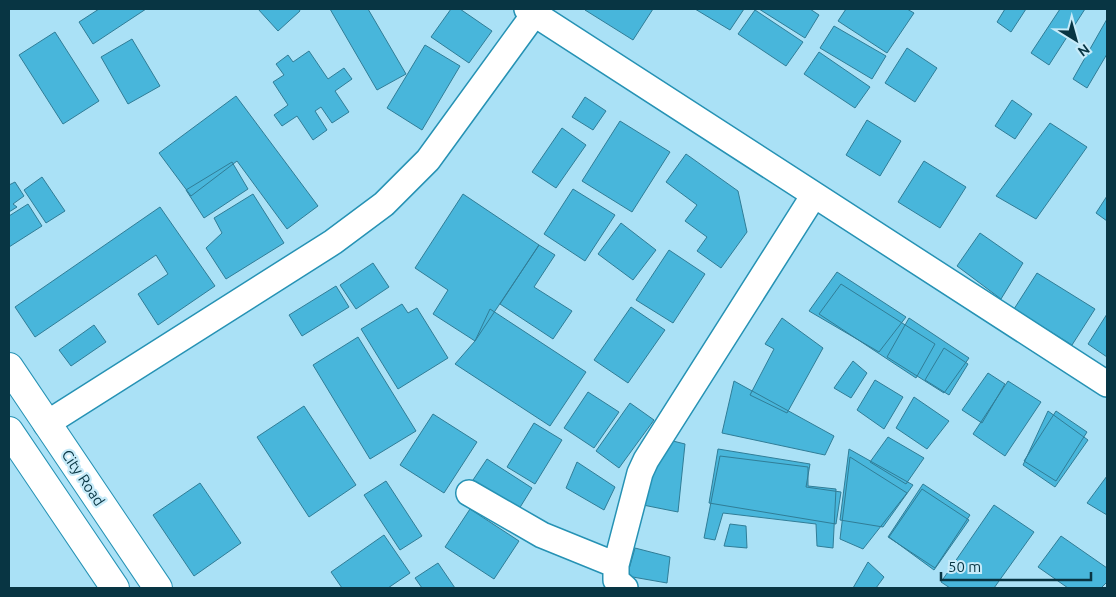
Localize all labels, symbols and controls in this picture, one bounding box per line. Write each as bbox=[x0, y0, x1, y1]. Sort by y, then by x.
north arrow bbox=[1051, 15, 1101, 65]
text: N bbox=[1075, 41, 1093, 60]
street label: City Road bbox=[58, 446, 108, 509]
scale bar bbox=[941, 550, 1091, 582]
text: 50 m bbox=[948, 558, 981, 575]

